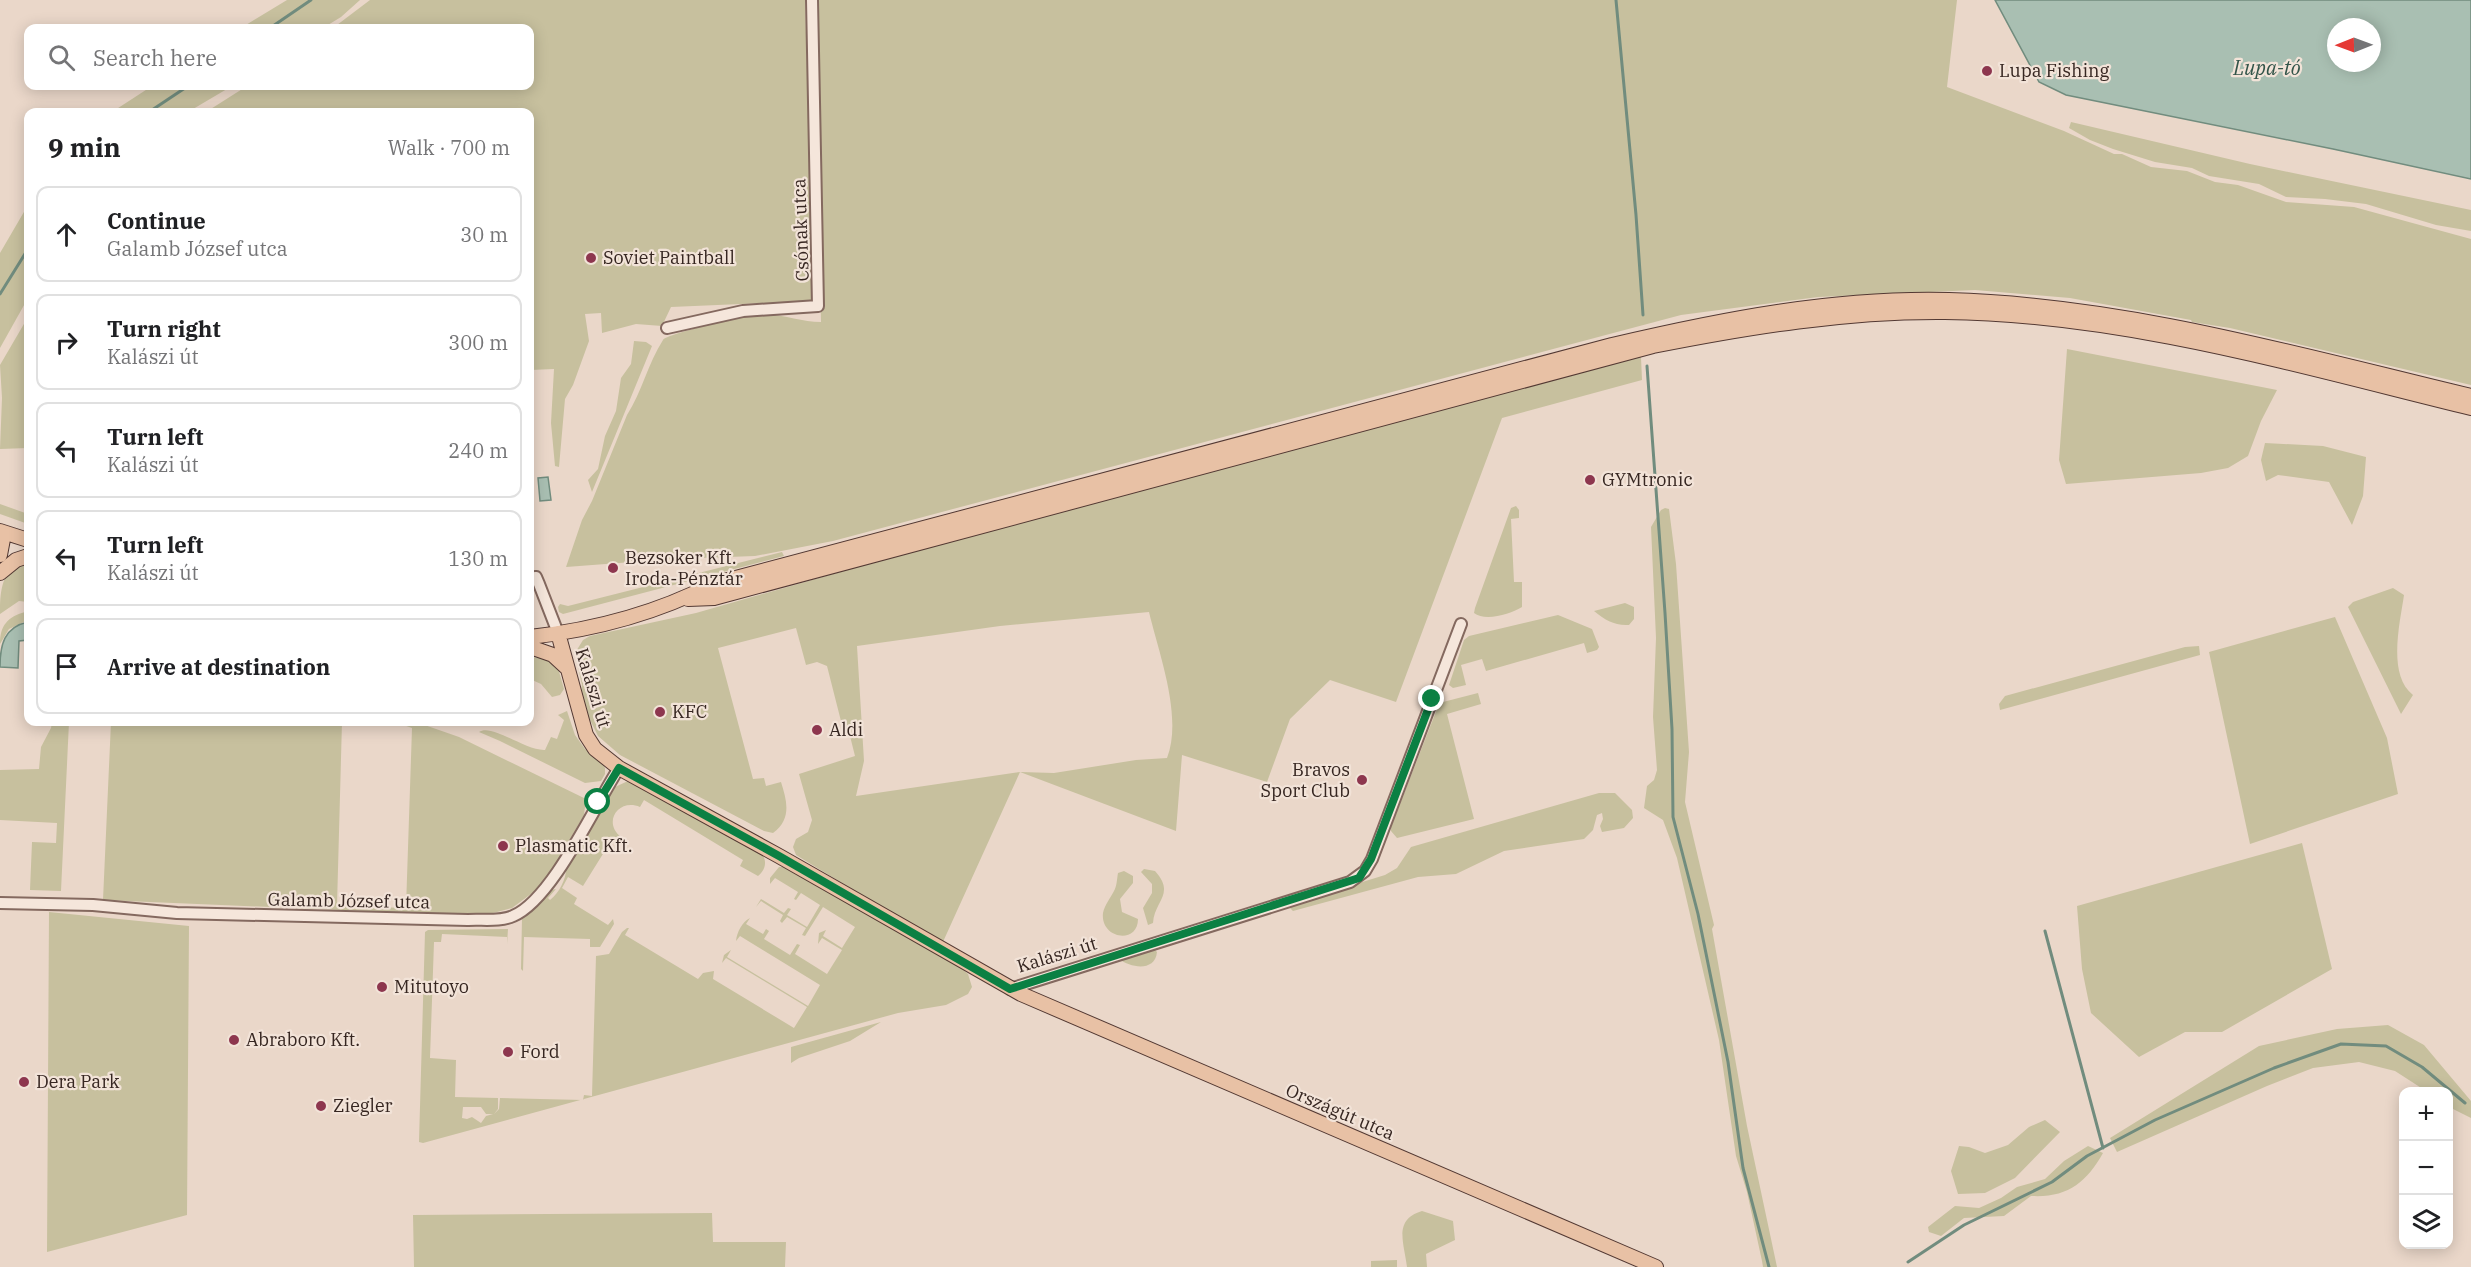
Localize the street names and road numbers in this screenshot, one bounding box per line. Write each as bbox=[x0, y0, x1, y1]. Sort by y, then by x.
street label: Csónak utca bbox=[787, 178, 814, 282]
street label: Kalászi út bbox=[570, 645, 617, 731]
street label: Galamb József utca bbox=[268, 888, 431, 913]
street label: Kalászi út bbox=[1014, 931, 1100, 978]
street label: Országút utca bbox=[1282, 1078, 1398, 1145]

